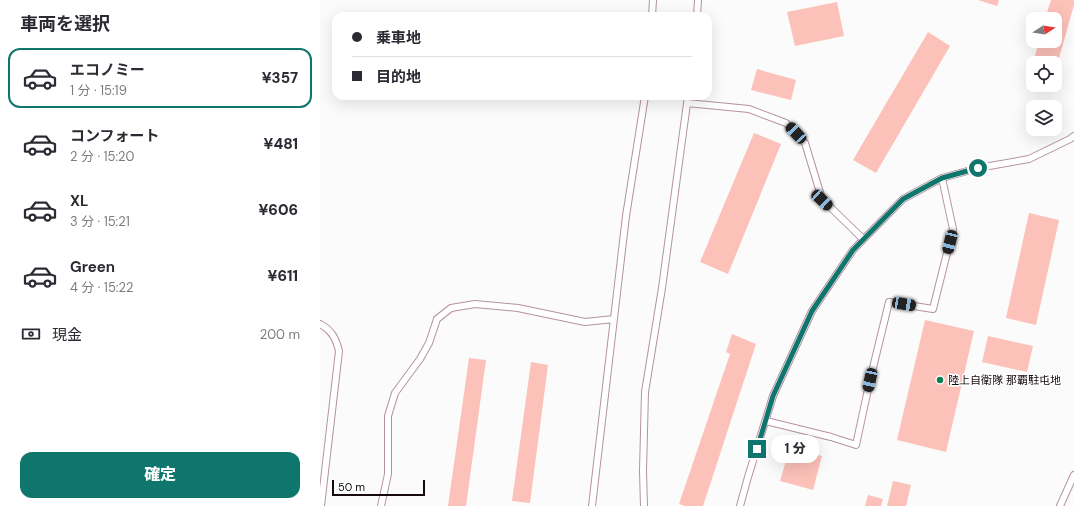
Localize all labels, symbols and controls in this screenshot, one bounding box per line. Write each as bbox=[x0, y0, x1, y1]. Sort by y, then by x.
text: 車両を選択 bbox=[20, 12, 110, 36]
north arrow bbox=[1026, 12, 1062, 48]
map controls bbox=[1026, 12, 1062, 136]
text: 乗車地 bbox=[376, 28, 421, 48]
button: locate bbox=[1026, 56, 1062, 92]
icon: car bbox=[22, 60, 58, 96]
text: エコノミー bbox=[70, 60, 145, 80]
text: 目的地 bbox=[376, 67, 421, 87]
text: ¥357 bbox=[262, 68, 298, 88]
text: 1 分 · 15:19 bbox=[70, 82, 127, 99]
button: layers bbox=[1026, 100, 1062, 136]
car bbox=[783, 120, 809, 146]
icon: car bbox=[22, 126, 58, 162]
text: コンフォート bbox=[70, 126, 160, 146]
text: ¥481 bbox=[264, 134, 298, 154]
text: 2 分 · 15:20 bbox=[70, 148, 134, 165]
route start bbox=[969, 159, 987, 177]
car bbox=[809, 187, 835, 213]
text: XL bbox=[70, 191, 88, 211]
icon: car bbox=[22, 192, 58, 228]
text: ¥606 bbox=[259, 200, 298, 220]
text: 3 分 · 15:21 bbox=[70, 213, 130, 230]
car bbox=[941, 229, 959, 255]
text: Green bbox=[70, 257, 115, 277]
icon: car bbox=[22, 258, 58, 294]
text: ¥611 bbox=[268, 266, 298, 286]
text: 4 分 · 15:22 bbox=[70, 279, 133, 296]
car bbox=[891, 296, 917, 312]
icon: cash bbox=[20, 323, 42, 345]
text: 現金 bbox=[52, 325, 82, 345]
text: 200 m bbox=[260, 326, 300, 343]
car bbox=[862, 367, 878, 393]
place label: 陸上自衛隊 那覇駐屯地 bbox=[948, 373, 1061, 387]
marker: 陸上自衛隊 那覇駐屯地 bbox=[935, 375, 945, 385]
callout: 1 分 bbox=[771, 435, 819, 463]
route end bbox=[748, 440, 766, 458]
text: 1 分 bbox=[785, 440, 805, 457]
button: 確定 bbox=[20, 452, 300, 498]
scale bar bbox=[332, 478, 425, 497]
text: 50 m bbox=[338, 480, 365, 494]

